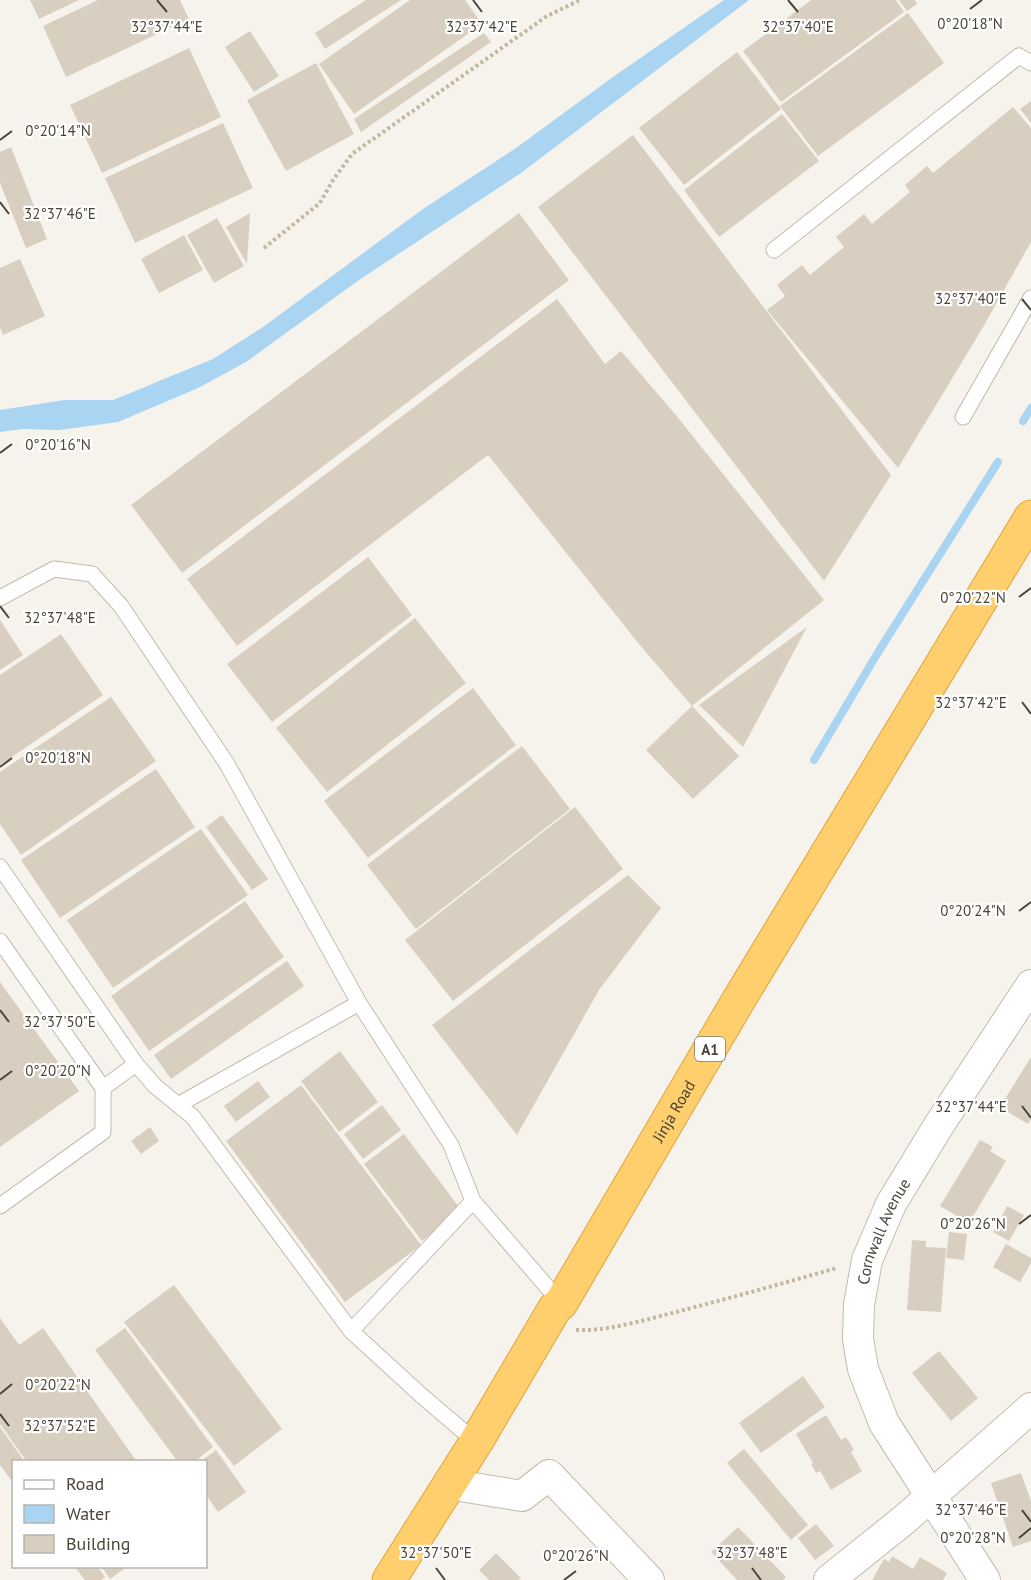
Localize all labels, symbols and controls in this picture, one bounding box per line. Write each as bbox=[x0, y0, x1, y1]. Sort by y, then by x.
text: 0°20'18"N bbox=[937, 14, 1003, 33]
text: 32°37'44"E bbox=[131, 17, 203, 36]
text: 32°37'42"E bbox=[446, 17, 518, 36]
text: 32°37'40"E bbox=[762, 17, 834, 36]
text: 0°20'14"N bbox=[25, 121, 91, 140]
text: 32°37'46"E bbox=[24, 204, 96, 223]
text: 32°37'40"E bbox=[935, 289, 1007, 308]
text: 0°20'16"N bbox=[25, 435, 91, 454]
text: 0°20'22"N bbox=[940, 588, 1006, 607]
text: 32°37'48"E bbox=[24, 608, 96, 627]
text: 32°37'42"E bbox=[935, 693, 1007, 712]
text: 0°20'18"N bbox=[25, 748, 91, 767]
text: 0°20'24"N bbox=[940, 901, 1006, 920]
text: 32°37'50"E bbox=[24, 1012, 96, 1031]
road number: A1 bbox=[695, 1037, 725, 1061]
text: 0°20'20"N bbox=[25, 1061, 91, 1080]
street label: Jinja Road bbox=[647, 1077, 699, 1146]
text: 32°37'44"E bbox=[935, 1097, 1007, 1116]
street label: Cornwall Avenue bbox=[853, 1174, 914, 1286]
text: 0°20'26"N bbox=[940, 1214, 1006, 1233]
text: 0°20'22"N bbox=[25, 1375, 91, 1394]
text: 32°37'52"E bbox=[24, 1416, 96, 1435]
legend bbox=[12, 1460, 207, 1568]
text: Road bbox=[66, 1472, 104, 1495]
text: 32°37'46"E bbox=[935, 1500, 1007, 1519]
text: Water bbox=[66, 1502, 110, 1525]
text: 0°20'28"N bbox=[940, 1528, 1006, 1547]
text: Building bbox=[66, 1532, 130, 1555]
text: 32°37'50"E bbox=[400, 1543, 472, 1562]
text: 32°37'48"E bbox=[716, 1543, 788, 1562]
text: 0°20'26"N bbox=[543, 1546, 609, 1565]

